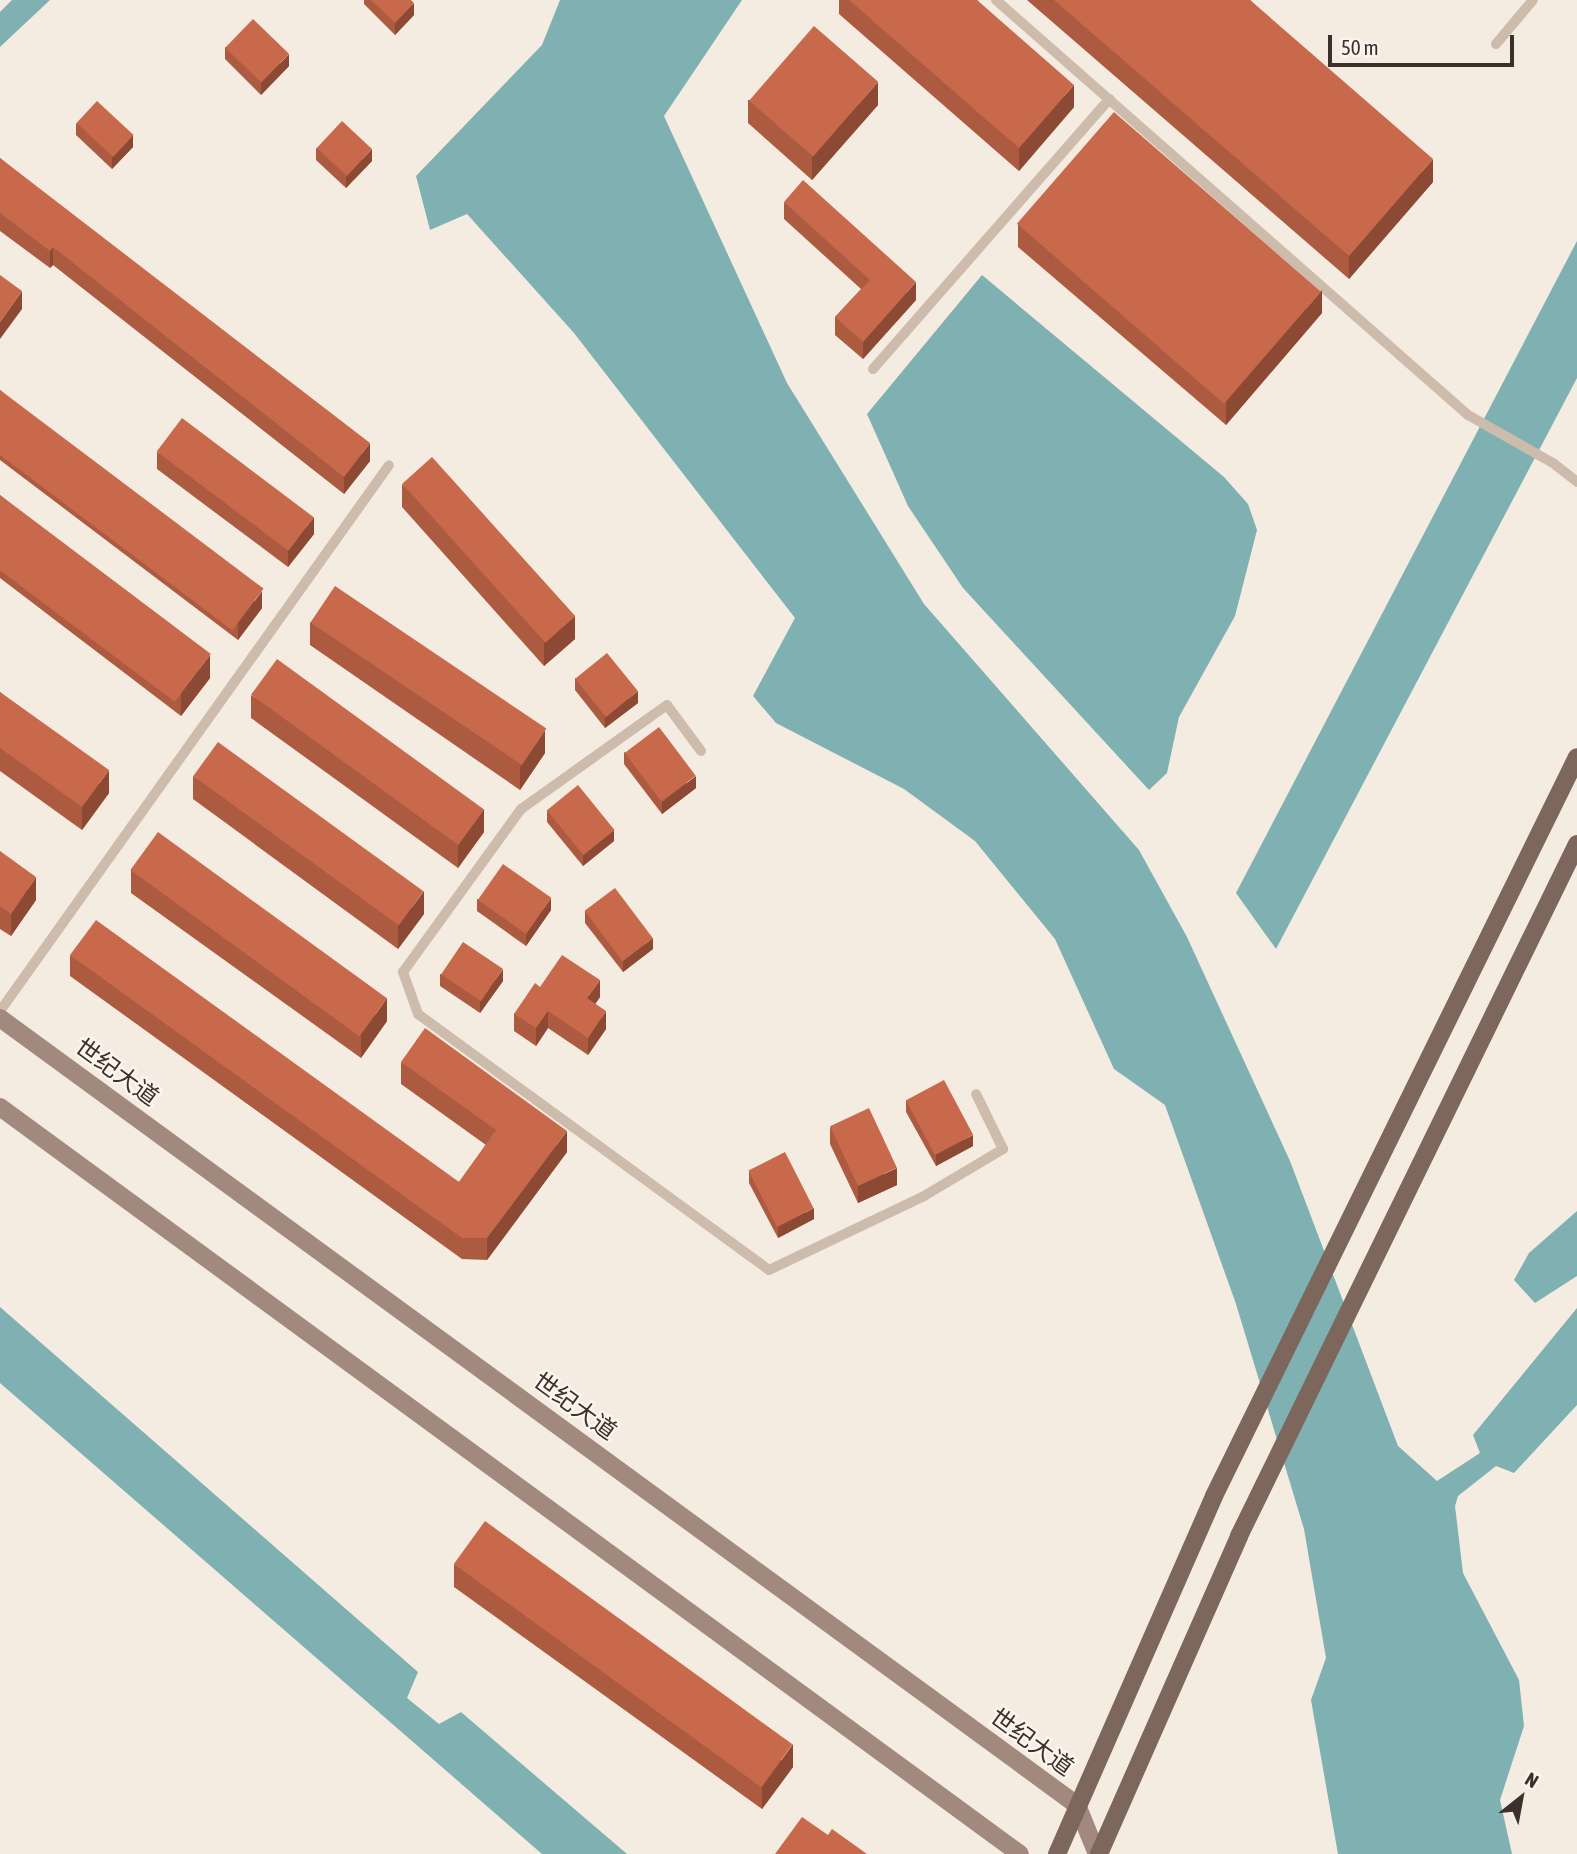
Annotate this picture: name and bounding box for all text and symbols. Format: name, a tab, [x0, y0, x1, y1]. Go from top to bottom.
scale bar	[1332, 21, 1518, 65]
text: 50 m	[1341, 35, 1379, 59]
street label: 世纪大道	[70, 1032, 164, 1112]
street label: 世纪大道	[528, 1366, 622, 1446]
street label: 世纪大道	[985, 1702, 1079, 1782]
north arrow	[1486, 1763, 1556, 1833]
text: N	[1521, 1768, 1542, 1792]

